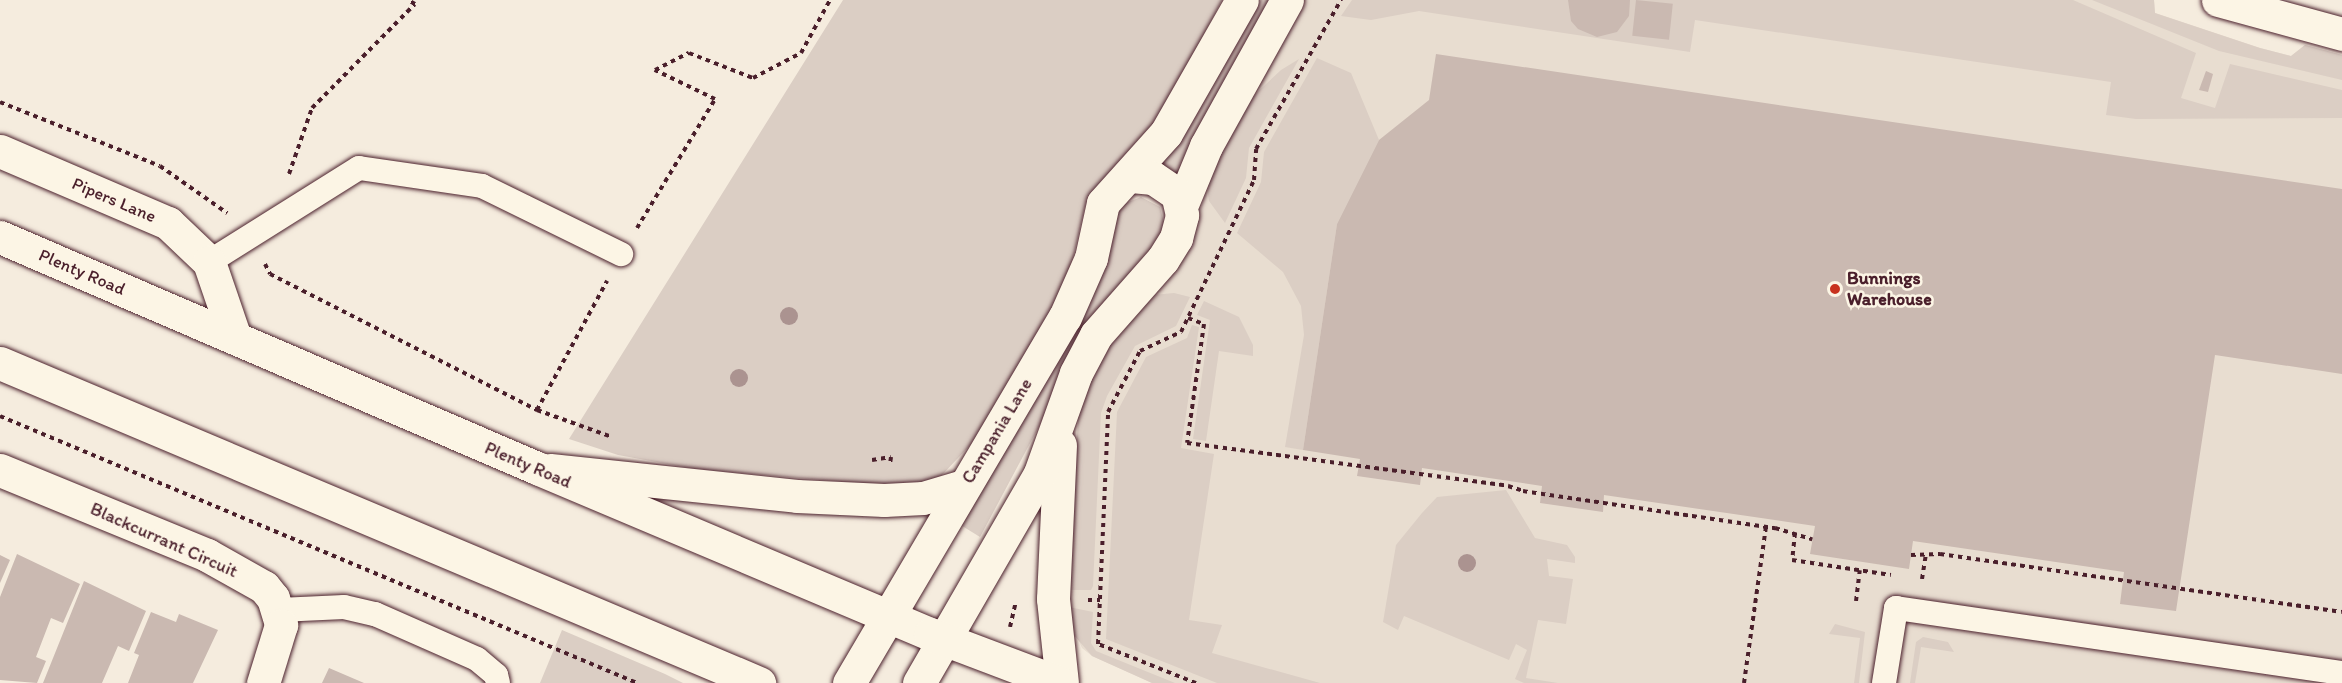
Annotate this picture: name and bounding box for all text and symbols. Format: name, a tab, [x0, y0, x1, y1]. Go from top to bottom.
street label: Pipers Lane	[69, 173, 159, 227]
street label: Plenty Road	[36, 244, 128, 300]
place label: Bunnings Warehouse	[1847, 268, 1932, 310]
marker: Bunnings Warehouse	[1828, 282, 1842, 296]
street label: Campania Lane	[957, 374, 1037, 488]
street label: Plenty Road	[482, 437, 574, 493]
street label: Blackcurrant Circuit	[87, 498, 241, 582]

